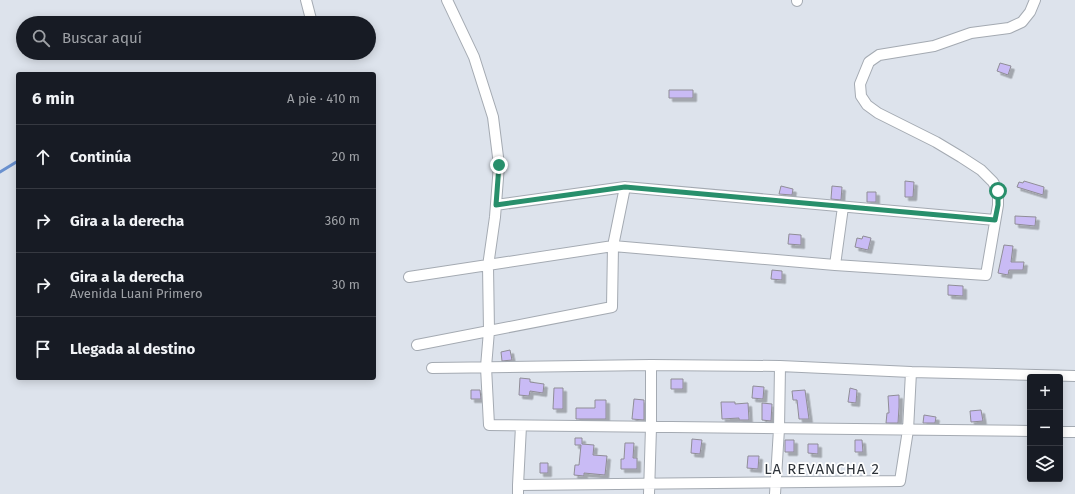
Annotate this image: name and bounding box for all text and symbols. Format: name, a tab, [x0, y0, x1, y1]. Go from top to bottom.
search box	[16, 16, 376, 60]
icon: search	[30, 27, 52, 49]
text: Buscar aquí	[62, 29, 142, 47]
text: 6 min	[32, 88, 75, 109]
text: A pie · 410 m	[287, 91, 360, 106]
icon: ahead	[32, 146, 54, 168]
text: Continúa	[70, 148, 131, 166]
text: 20 m	[332, 149, 360, 164]
route end	[490, 156, 508, 174]
route start	[989, 182, 1007, 200]
icon: right	[32, 210, 54, 232]
text: Gira a la derecha	[70, 212, 184, 230]
text: 360 m	[325, 213, 360, 228]
text: Gira a la derecha	[70, 268, 184, 286]
icon: right	[32, 274, 54, 296]
text: 30 m	[332, 277, 360, 292]
text: Avenida Luani Primero	[70, 286, 203, 301]
icon: arrive	[32, 338, 54, 360]
text: Llegada al destino	[70, 340, 195, 358]
map controls	[1027, 374, 1063, 482]
button: +	[1027, 374, 1063, 410]
button: −	[1027, 410, 1063, 446]
button: layers	[1027, 446, 1063, 482]
district label: LA REVANCHA 2	[764, 460, 880, 478]

